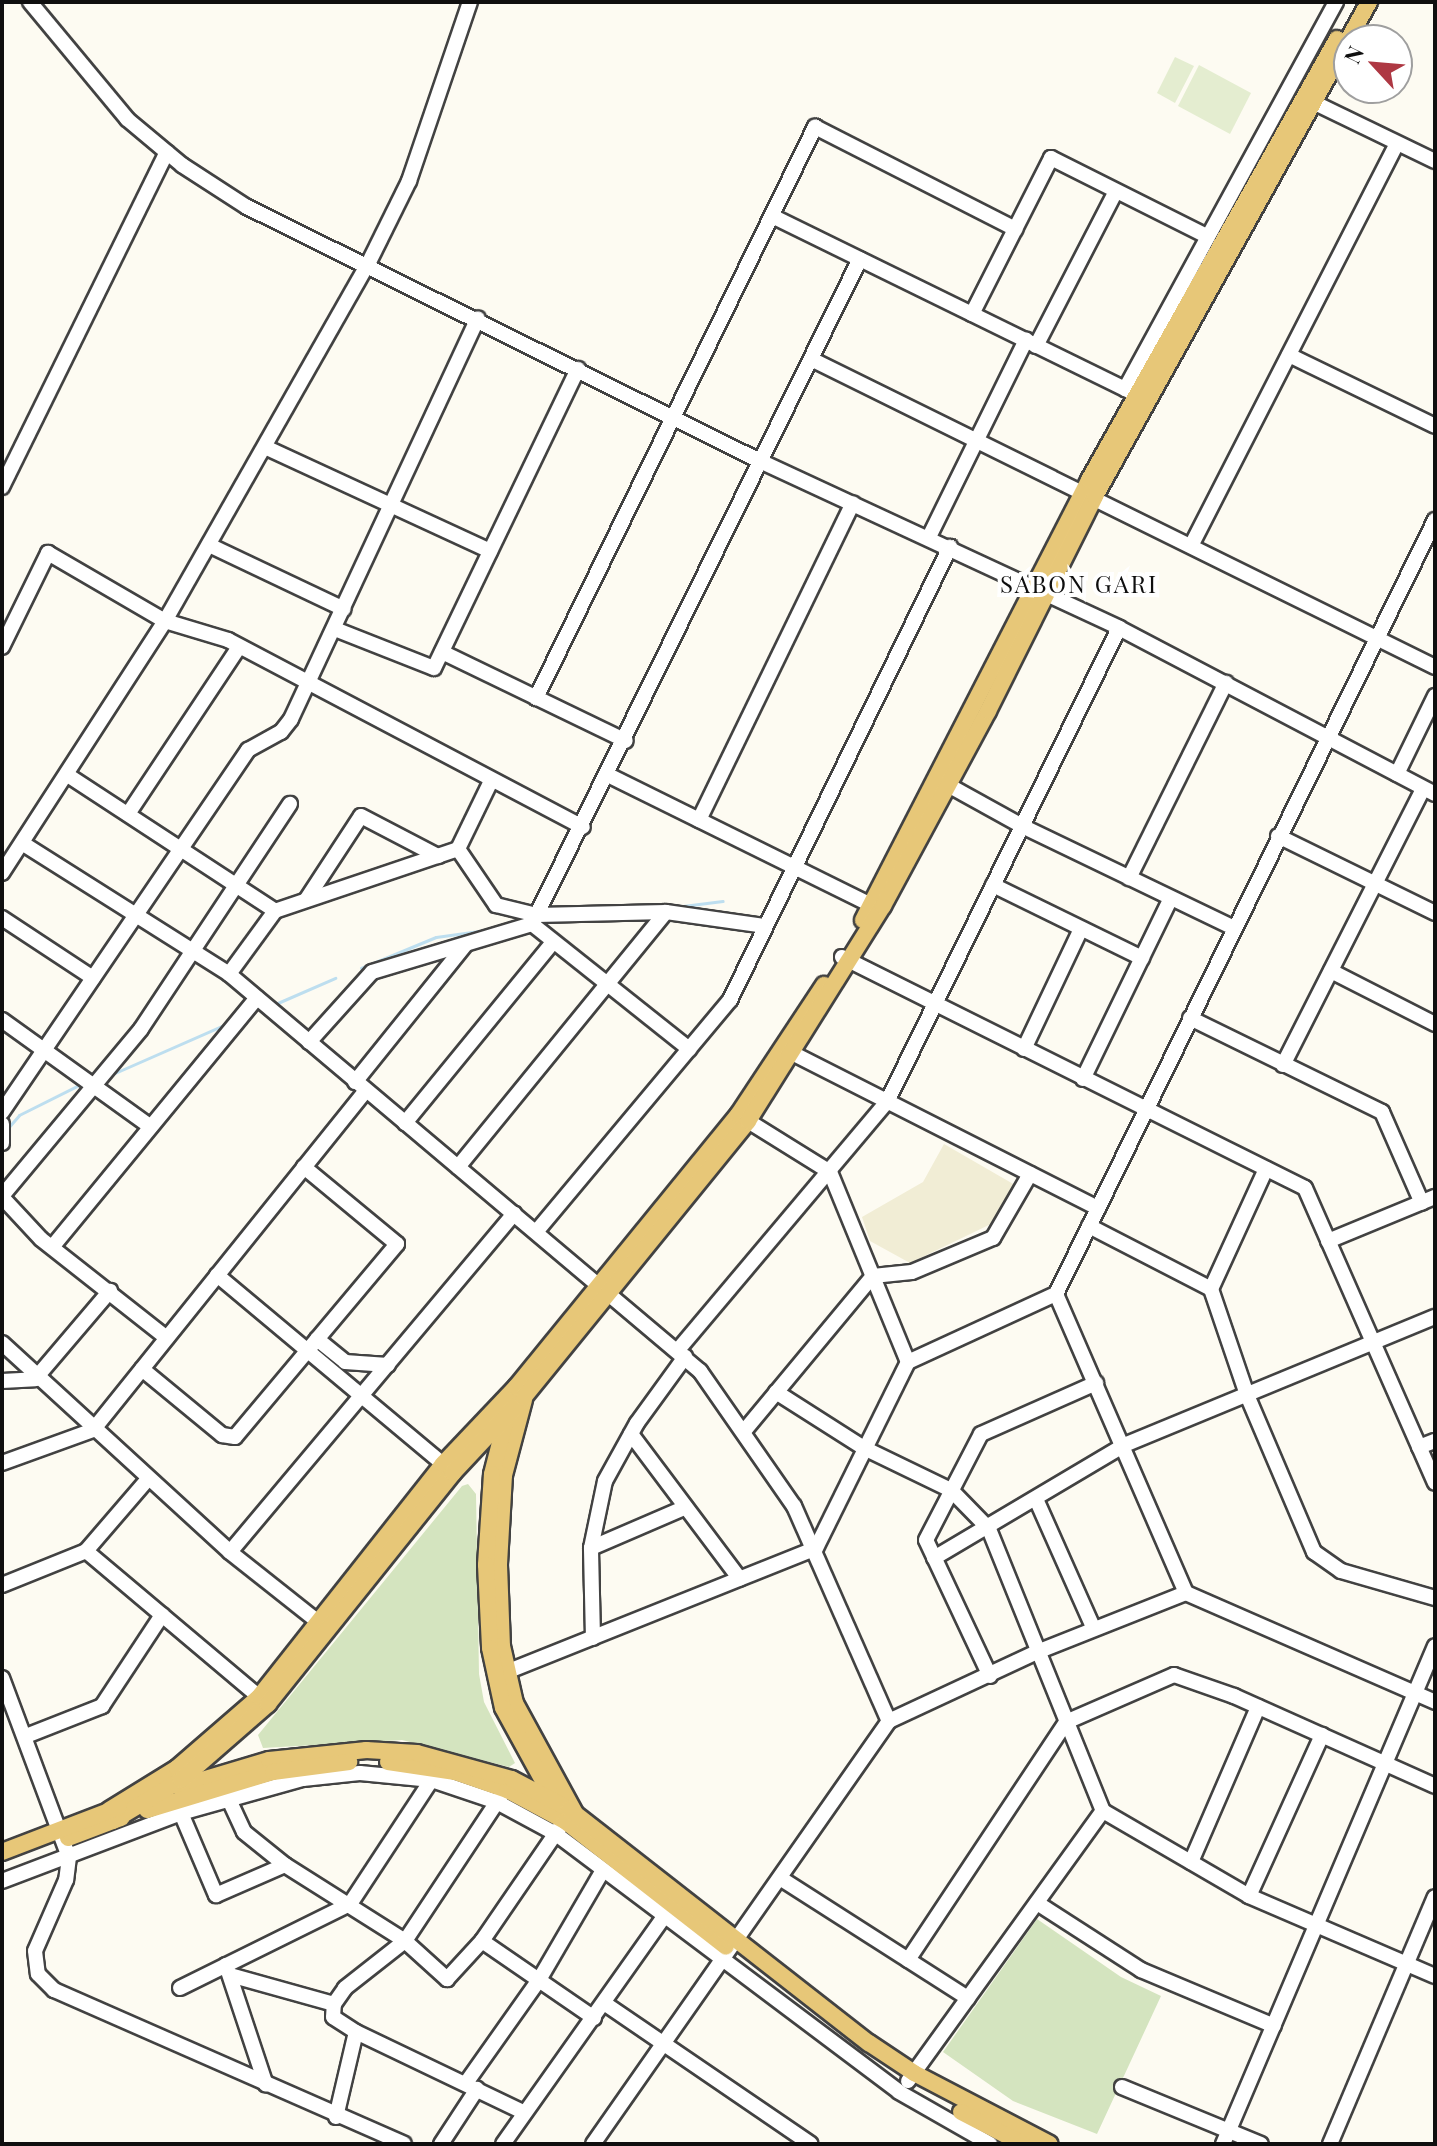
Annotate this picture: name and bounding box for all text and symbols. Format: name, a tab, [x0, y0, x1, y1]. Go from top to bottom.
north arrow	[1333, 24, 1413, 104]
text: N	[1336, 41, 1370, 68]
district label: SABON GARI	[1000, 570, 1158, 598]

